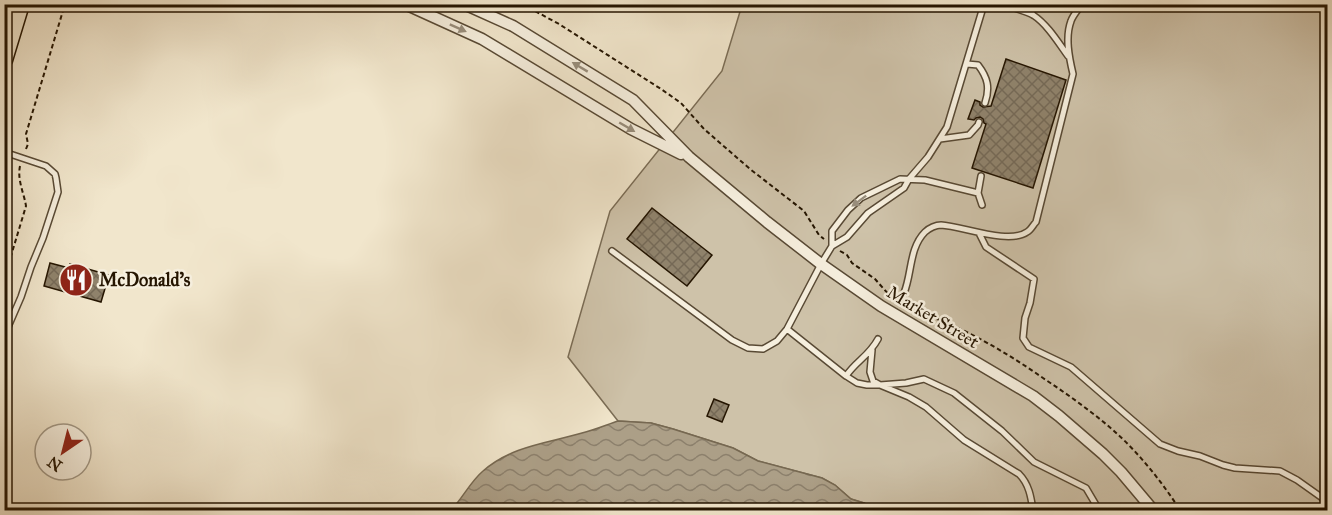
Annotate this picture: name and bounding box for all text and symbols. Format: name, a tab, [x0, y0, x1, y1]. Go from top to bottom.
one-way arrow	[450, 24, 467, 33]
one-way arrow	[572, 62, 588, 73]
one-way arrow	[619, 121, 635, 132]
one-way arrow	[851, 195, 867, 207]
restaurant icon: McDonald's	[58, 262, 94, 298]
place label: McDonald's	[99, 269, 191, 291]
street label: Market Street	[883, 281, 984, 353]
north arrow	[33, 422, 93, 482]
text: N	[43, 452, 66, 476]

